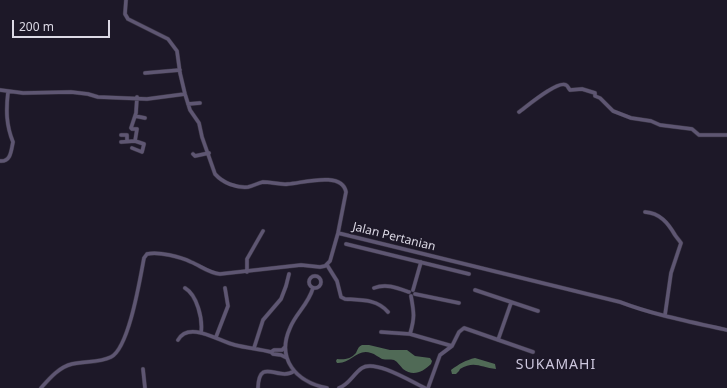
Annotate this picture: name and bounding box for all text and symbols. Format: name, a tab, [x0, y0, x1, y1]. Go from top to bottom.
scale bar	[14, 12, 112, 38]
text: 200 m	[19, 18, 54, 35]
street label: Jalan Pertanian	[351, 220, 437, 254]
district label: SUKAMAHI	[516, 357, 596, 373]

